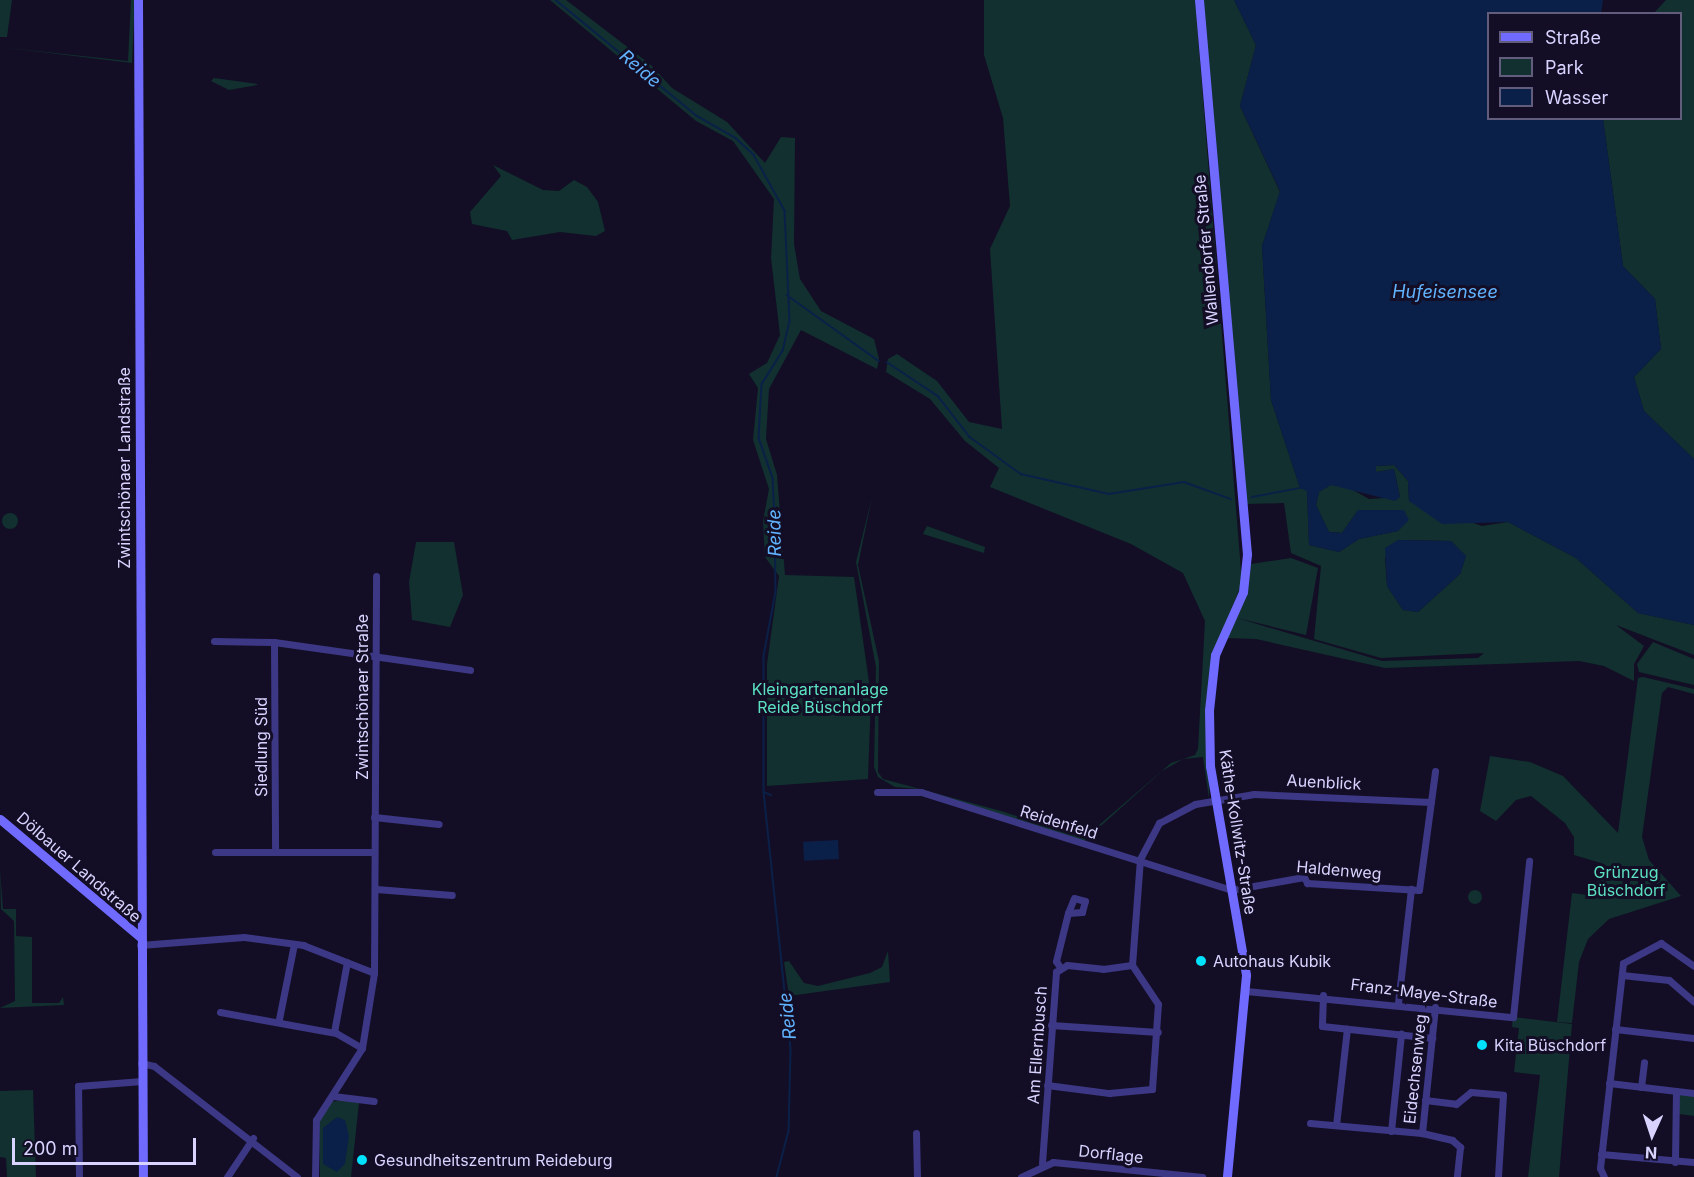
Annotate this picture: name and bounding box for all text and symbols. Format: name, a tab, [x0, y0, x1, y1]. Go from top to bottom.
legend	[1487, 12, 1682, 120]
text: Straße	[1545, 27, 1601, 48]
water label: Reide	[615, 45, 665, 93]
text: Park	[1545, 57, 1584, 78]
text: Wasser	[1545, 87, 1608, 108]
street label: Wallendorfer Straße	[1190, 174, 1222, 326]
water label: Hufeisensee	[1392, 281, 1498, 303]
street label: Zwintschönaer Landstraße	[114, 367, 134, 569]
water label: Reide	[764, 509, 786, 557]
street label: Zwintschönaer Straße	[352, 614, 372, 780]
park label: Kleingartenanlage Reide Büschdorf	[752, 679, 888, 717]
street label: Siedlung Süd	[251, 697, 271, 797]
street label: Käthe-Kollwitz-Straße	[1215, 748, 1261, 916]
street label: Auenblick	[1286, 770, 1362, 794]
street label: Reidenfeld	[1018, 801, 1100, 843]
street label: Dölbauer Landstraße	[13, 808, 145, 926]
street label: Haldenweg	[1296, 857, 1382, 883]
park label: Grünzug Büschdorf	[1587, 862, 1665, 900]
place label: Autohaus Kubik	[1213, 951, 1331, 971]
marker: Autohaus Kubik	[1194, 954, 1208, 968]
street label: Franz-Maye-Straße	[1349, 974, 1499, 1012]
street label: Am Ellernbusch	[1023, 985, 1051, 1105]
water label: Reide	[775, 991, 801, 1041]
street label: Eidechsenweg	[1400, 1013, 1430, 1125]
place label: Kita Büschdorf	[1494, 1035, 1606, 1055]
marker: Kita Büschdorf	[1475, 1038, 1489, 1052]
north arrow	[1622, 1105, 1682, 1165]
scale bar	[15, 1126, 200, 1164]
text: 200 m	[23, 1138, 78, 1159]
street label: Dorflage	[1078, 1141, 1144, 1167]
text: N	[1644, 1143, 1658, 1163]
place label: Gesundheitszentrum Reideburg	[374, 1150, 612, 1170]
marker: Gesundheitszentrum Reideburg	[355, 1153, 369, 1167]

